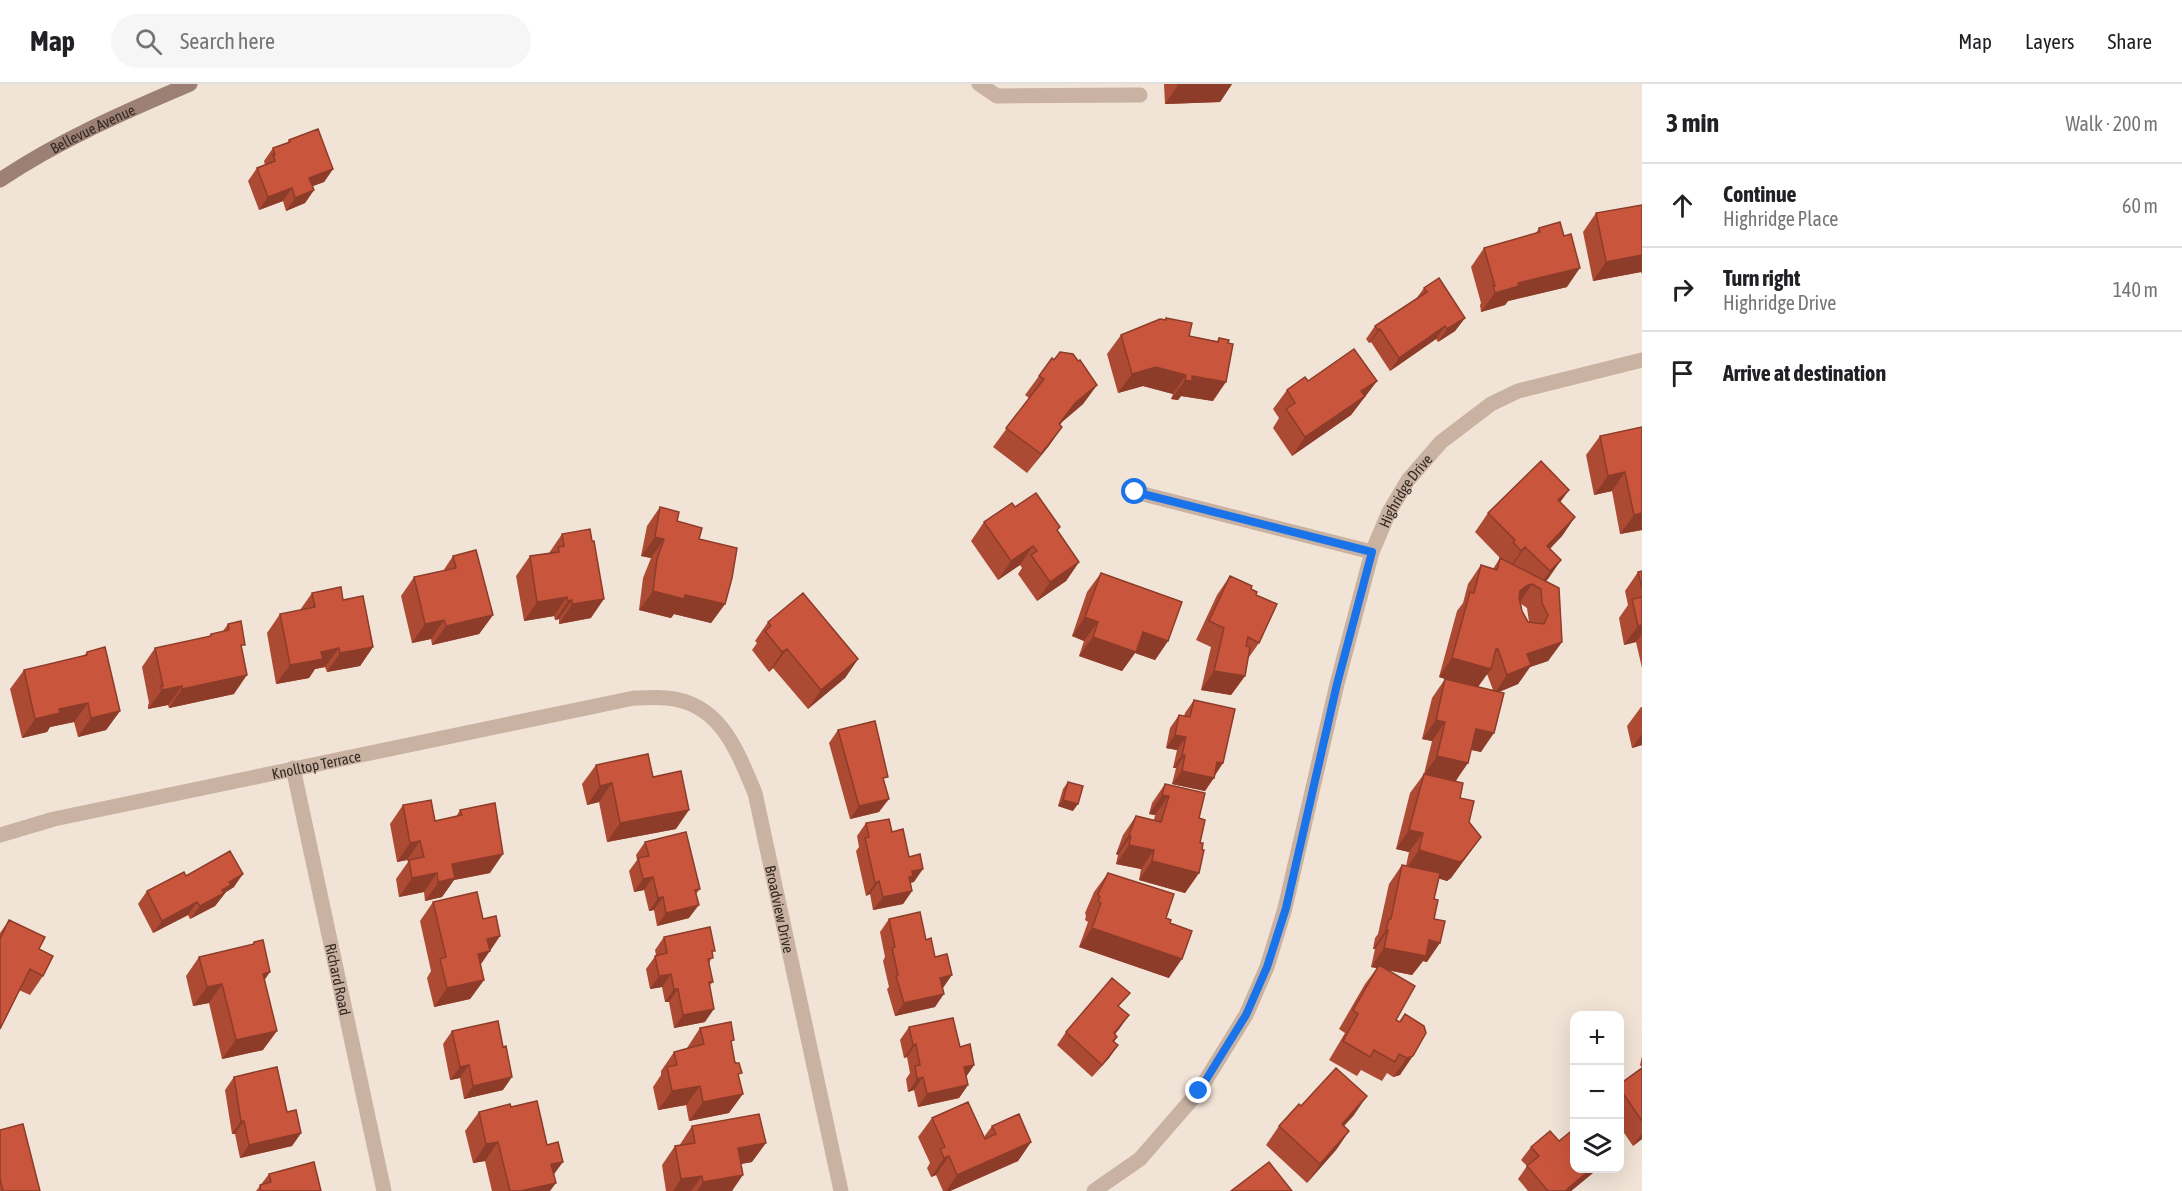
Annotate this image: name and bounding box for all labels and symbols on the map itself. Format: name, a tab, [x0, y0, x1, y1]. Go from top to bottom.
street label: Bellevue Avenue	[47, 100, 138, 156]
street label: Highridge Drive	[1375, 450, 1435, 530]
route start	[1121, 478, 1147, 504]
street label: Knolltop Terrace	[270, 747, 362, 782]
street label: Broadview Drive	[762, 864, 798, 955]
street label: Richard Road	[322, 942, 354, 1017]
route end	[1185, 1077, 1211, 1103]

